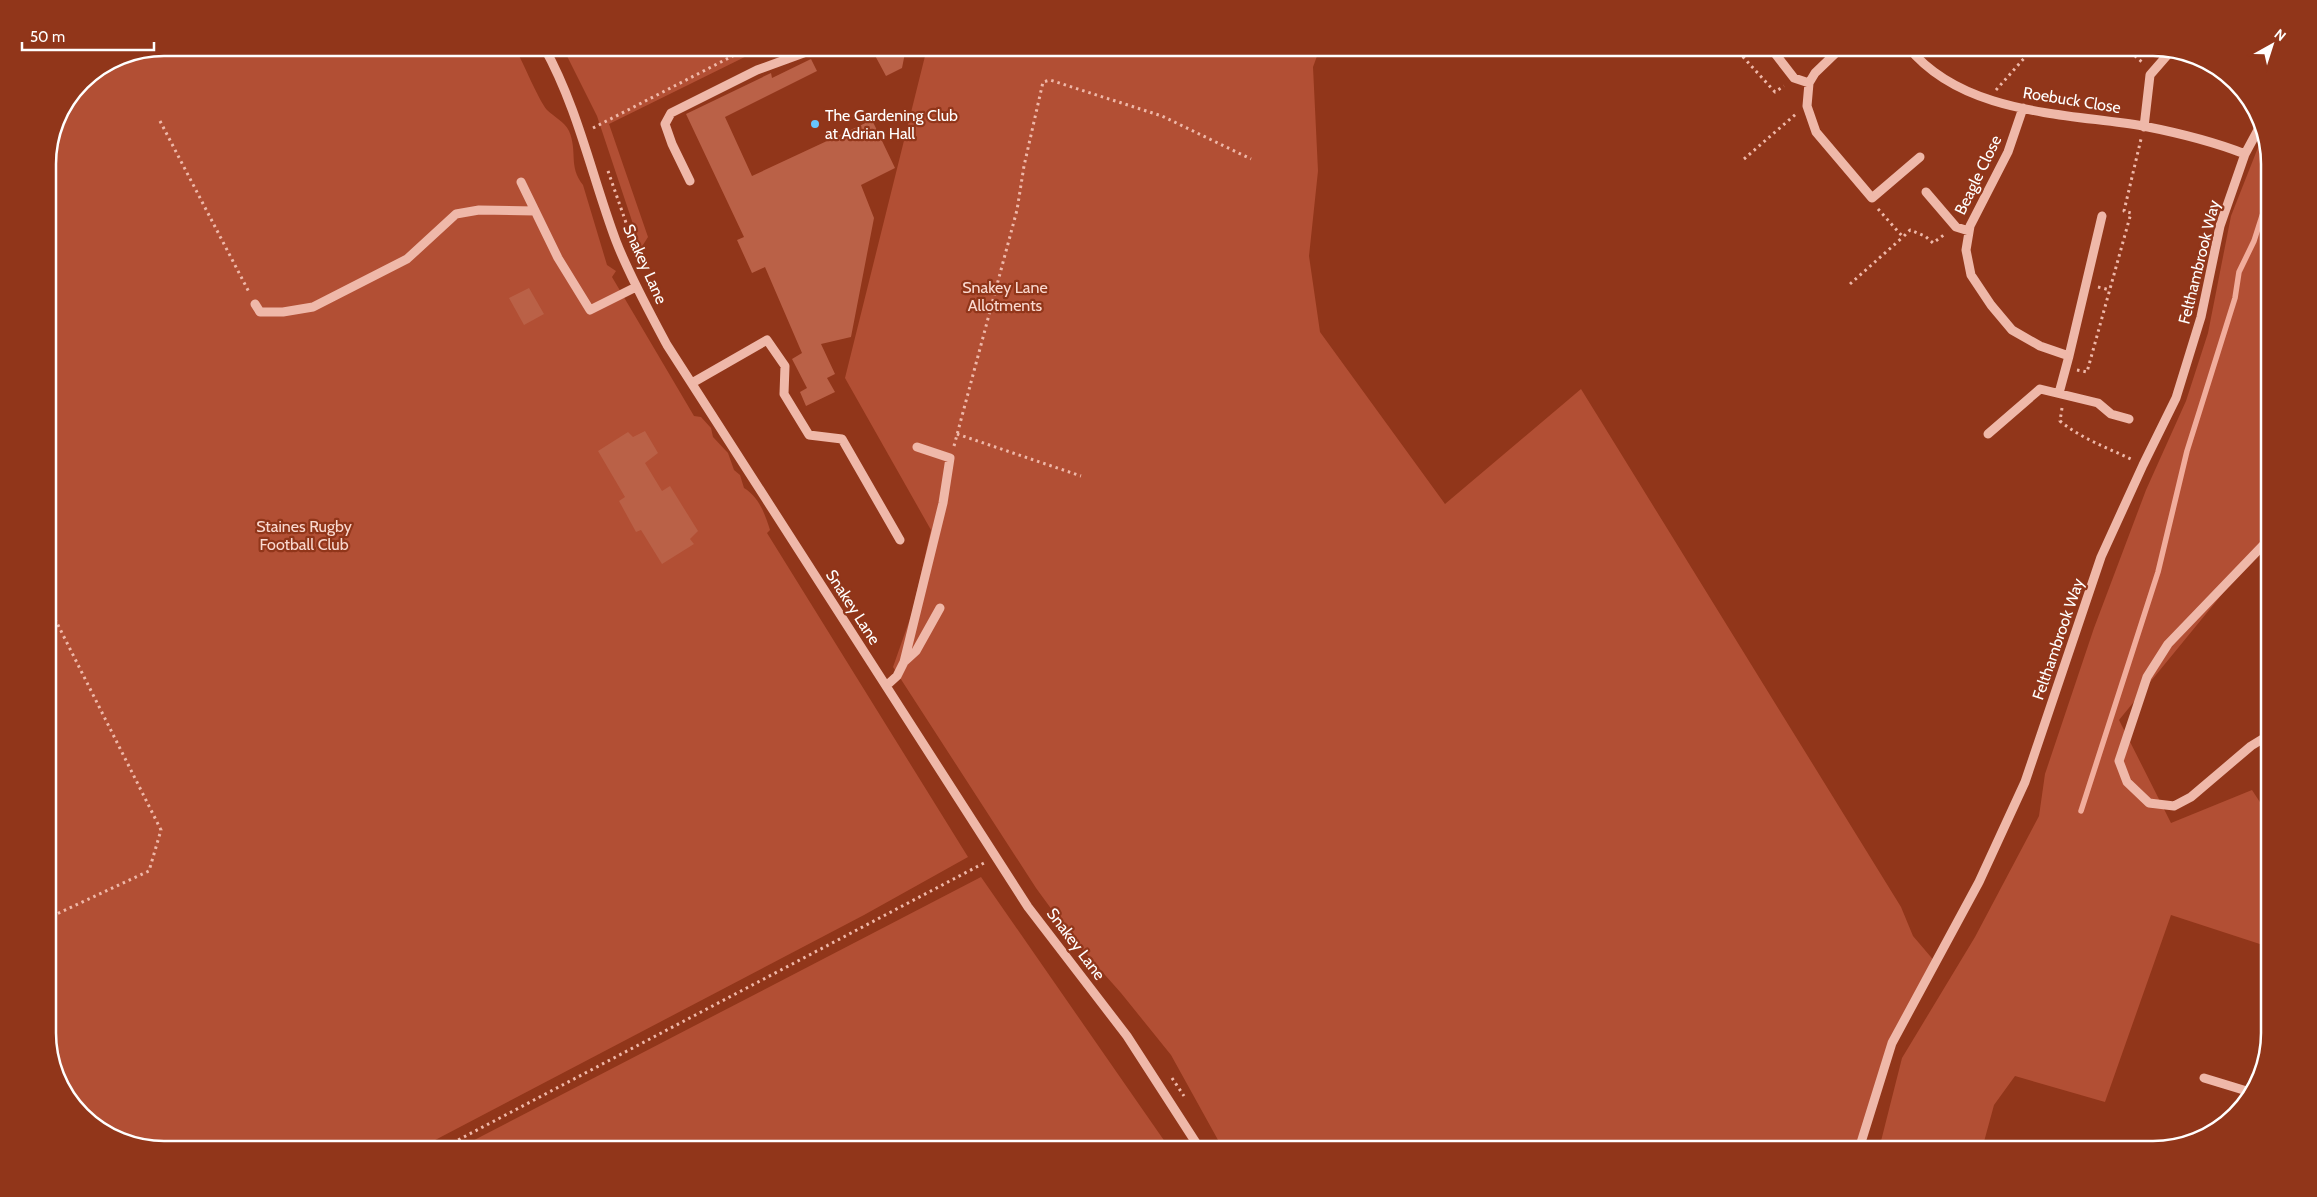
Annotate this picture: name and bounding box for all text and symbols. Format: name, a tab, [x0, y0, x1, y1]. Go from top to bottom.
scale bar	[22, 20, 155, 52]
north arrow	[2247, 20, 2297, 70]
text: N	[2271, 25, 2290, 45]
text: 50 m	[30, 28, 65, 46]
street label: Roebuck Close	[2022, 83, 2122, 117]
place label: The Gardening Club at Adrian Hall	[825, 106, 958, 143]
marker: The Gardening Club at Adrian Hall	[809, 118, 821, 130]
street label: Beagle Close	[1951, 132, 2005, 218]
street label: Felthambrook Way	[2174, 198, 2224, 326]
street label: Snakey Lane	[619, 221, 671, 307]
park label: Snakey Lane Allotments	[962, 278, 1048, 315]
park label: Staines Rugby Football Club	[256, 517, 352, 554]
street label: Snakey Lane	[822, 566, 884, 648]
street label: Felthambrook Way	[2028, 576, 2088, 702]
street label: Snakey Lane	[1043, 904, 1109, 984]

